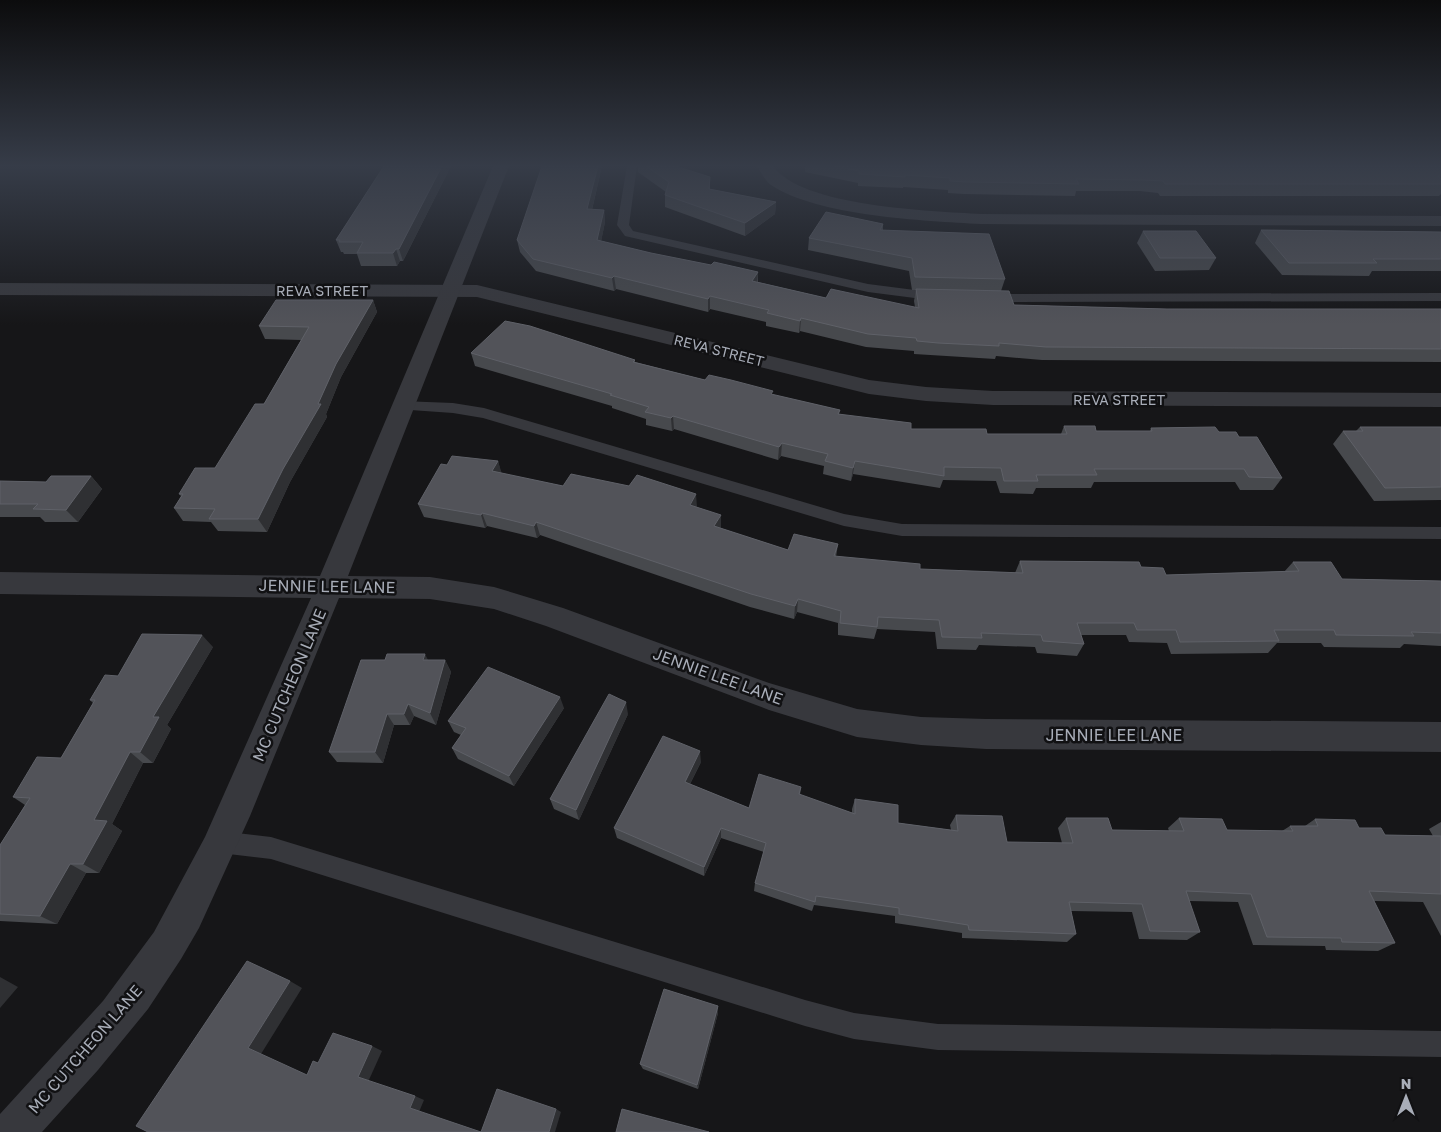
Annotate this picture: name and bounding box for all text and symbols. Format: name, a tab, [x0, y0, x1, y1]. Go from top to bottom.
street label: REVA STREET	[276, 282, 368, 299]
street label: REVA STREET	[672, 331, 766, 369]
street label: REVA STREET	[1073, 391, 1165, 408]
street label: JENNIE LEE LANE	[259, 575, 395, 597]
street label: MC CUTCHEON LANE	[248, 606, 330, 764]
street label: JENNIE LEE LANE	[650, 643, 786, 709]
street label: JENNIE LEE LANE	[1046, 725, 1182, 745]
street label: MC CUTCHEON LANE	[24, 981, 146, 1117]
north arrow	[1381, 1072, 1431, 1122]
text: N	[1401, 1075, 1411, 1092]

